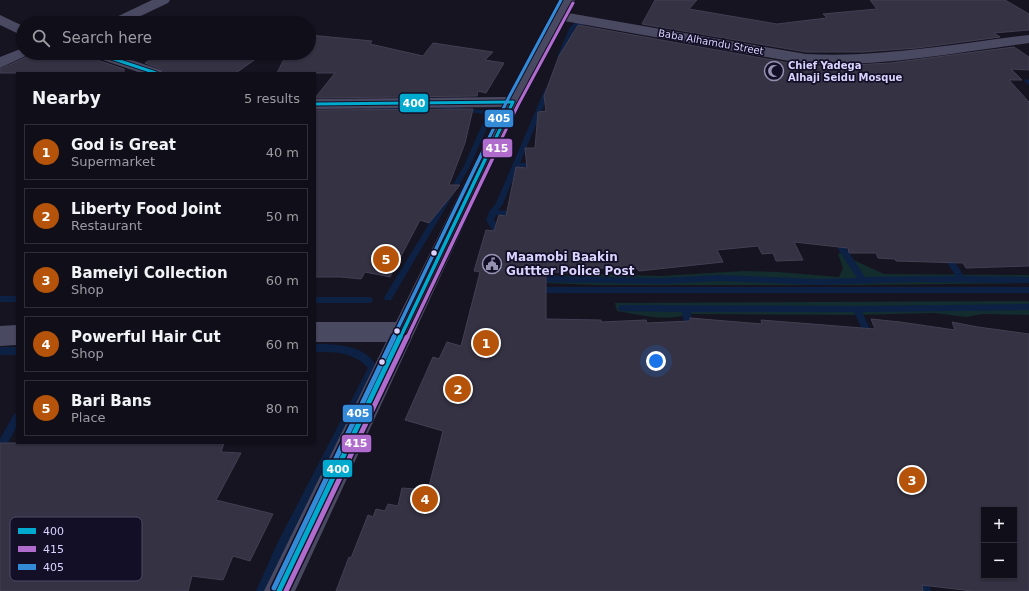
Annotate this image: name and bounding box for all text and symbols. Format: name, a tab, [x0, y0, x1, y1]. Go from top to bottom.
search box	[16, 16, 316, 60]
icon: search	[30, 27, 52, 49]
street label: Baba Alhamdu Street	[657, 27, 765, 57]
text: Search here	[62, 29, 152, 47]
mosque icon: Chief Yadega Alhaji Seidu Mosque	[763, 60, 785, 82]
place label: Chief Yadega Alhaji Seidu Mosque	[788, 60, 903, 83]
text: Nearby	[32, 88, 101, 108]
text: 5 results	[244, 91, 300, 106]
line badge: 400	[399, 93, 429, 113]
text: 400	[403, 97, 426, 110]
line badge: 405	[484, 109, 514, 128]
text: 405	[488, 112, 510, 125]
text: God is Great	[71, 136, 176, 154]
line badge: 415	[482, 138, 513, 158]
text: 415	[486, 142, 508, 155]
text: 1	[41, 145, 51, 160]
text: 40 m	[266, 145, 299, 160]
text: Supermarket	[71, 154, 155, 169]
text: Liberty Food Joint	[71, 200, 221, 218]
text: 2	[41, 209, 51, 224]
text: 50 m	[266, 209, 299, 224]
text: Restaurant	[71, 218, 142, 233]
pin: 5	[373, 244, 399, 274]
unlabelled marker	[429, 248, 439, 258]
place label: Maamobi Baakin Guttter Police Post	[506, 250, 635, 278]
public building icon: Maamobi Baakin Guttter Police Post	[481, 253, 503, 275]
text: Bameiyi Collection	[71, 264, 228, 282]
text: 3	[41, 273, 51, 288]
text: 60 m	[266, 273, 299, 288]
text: Shop	[71, 282, 104, 297]
unlabelled marker	[392, 326, 402, 336]
text: Powerful Hair Cut	[71, 328, 221, 346]
pin: 1	[473, 328, 499, 358]
text: 4	[41, 337, 51, 352]
text: 60 m	[266, 337, 299, 352]
text: Shop	[71, 346, 104, 361]
your location	[646, 351, 666, 371]
unlabelled marker	[377, 357, 387, 367]
pin: 2	[445, 374, 471, 404]
text: Bari Bans	[71, 392, 151, 410]
text: 5	[41, 401, 51, 416]
text: 80 m	[266, 401, 299, 416]
line badge: 405	[342, 404, 373, 423]
text: 405	[347, 407, 369, 420]
text: Place	[71, 410, 106, 425]
line badge: 415	[341, 434, 372, 453]
text: 415	[345, 437, 367, 450]
line badge: 400	[322, 459, 353, 478]
text: 400	[327, 463, 350, 476]
pin: 3	[899, 465, 925, 495]
pin: 4	[412, 484, 438, 514]
map controls	[981, 507, 1017, 579]
button: +	[981, 507, 1017, 543]
legend	[10, 517, 142, 581]
text: 400	[43, 525, 64, 538]
text: 415	[43, 543, 64, 556]
button: −	[981, 543, 1017, 579]
text: 405	[43, 561, 64, 574]

